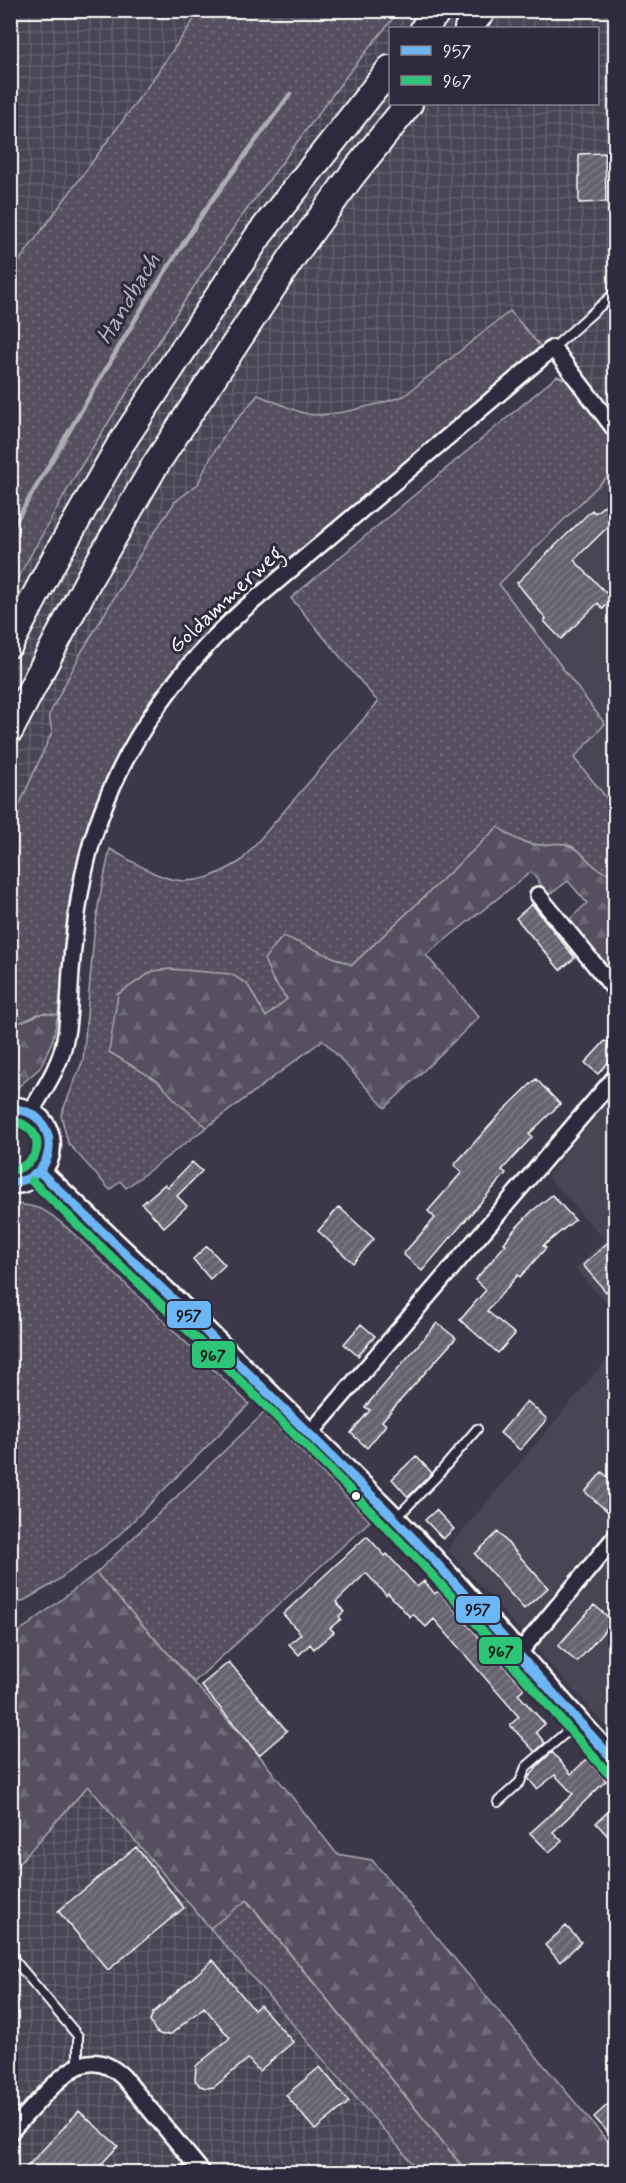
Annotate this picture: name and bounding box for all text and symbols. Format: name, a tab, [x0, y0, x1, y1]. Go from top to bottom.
legend	[389, 27, 599, 105]
text: 957	[443, 40, 471, 64]
text: 967	[443, 70, 472, 94]
water label: Handbach	[90, 248, 168, 350]
street label: Goldammerweg	[163, 540, 291, 662]
line badge: 957	[166, 1300, 212, 1329]
text: 957	[176, 1306, 202, 1327]
line badge: 967	[191, 1340, 236, 1369]
text: 967	[200, 1346, 226, 1367]
unlabelled marker	[350, 1490, 362, 1502]
line badge: 957	[455, 1595, 501, 1624]
text: 957	[465, 1600, 491, 1621]
line badge: 967	[478, 1636, 523, 1665]
text: 967	[488, 1642, 514, 1663]

